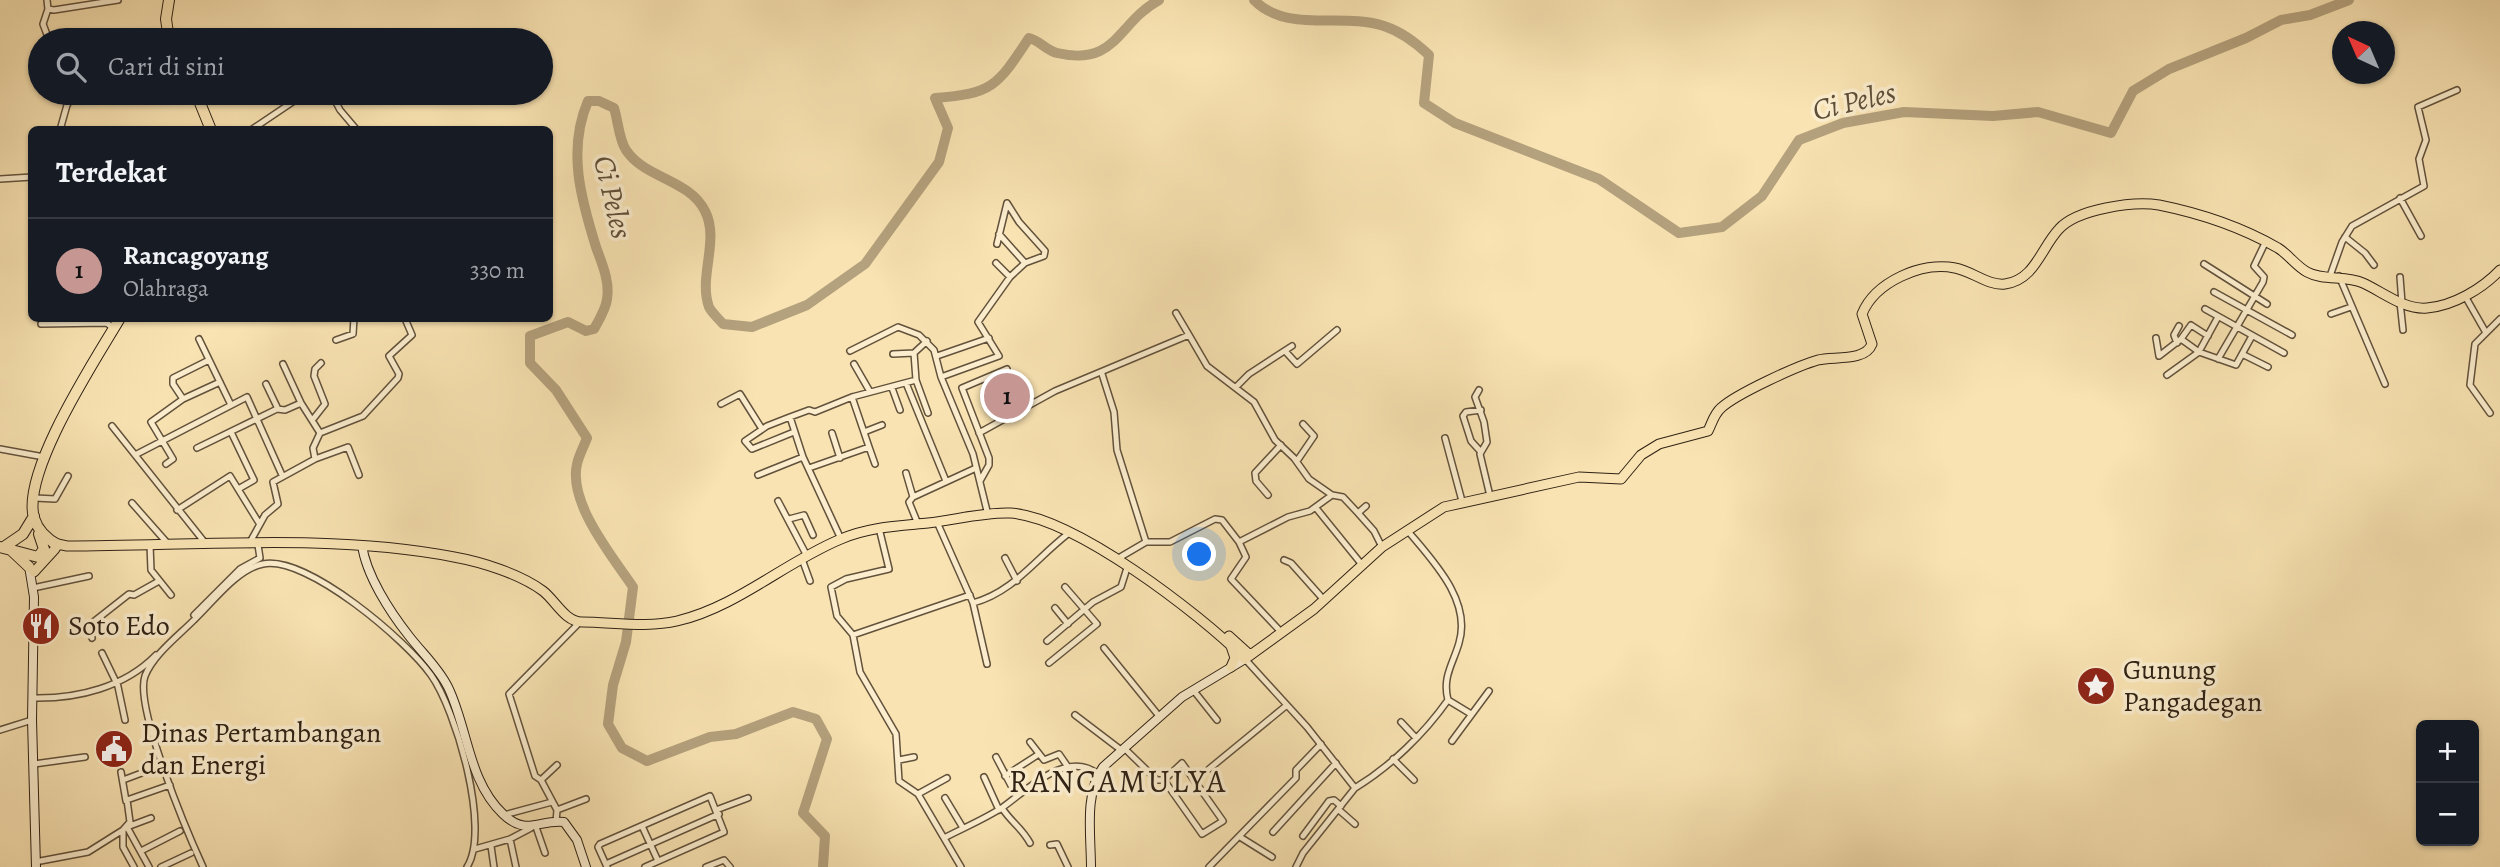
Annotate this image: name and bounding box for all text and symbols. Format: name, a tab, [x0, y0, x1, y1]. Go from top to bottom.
north arrow	[2332, 21, 2395, 84]
search box	[28, 28, 553, 105]
icon: search	[52, 48, 90, 86]
text: Cari di sini	[108, 49, 225, 84]
water label: Ci Peles	[1809, 72, 1899, 130]
text: Terdekat	[56, 152, 167, 192]
water label: Ci Peles	[584, 152, 642, 242]
text: Rancagoyang	[123, 238, 268, 273]
text: 1	[75, 255, 83, 286]
text: 330 m	[470, 255, 525, 286]
text: Olahraga	[123, 273, 209, 304]
pin: 1	[984, 370, 1030, 422]
your location	[1182, 537, 1216, 571]
restaurant icon: Soto Edo	[20, 605, 62, 647]
place label: Soto Edo	[68, 607, 170, 645]
place label: Gunung Pangadegan	[2123, 651, 2262, 721]
place icon: Gunung Pangadegan	[2075, 665, 2117, 707]
place label: Dinas Pertambangan dan Energi	[141, 714, 381, 784]
map controls	[2416, 720, 2479, 846]
button: +	[2416, 720, 2479, 783]
public building icon: Dinas Pertambangan dan Energi	[93, 728, 135, 770]
district label: RANCAMULYA	[1009, 759, 1227, 803]
button: −	[2416, 783, 2479, 846]

